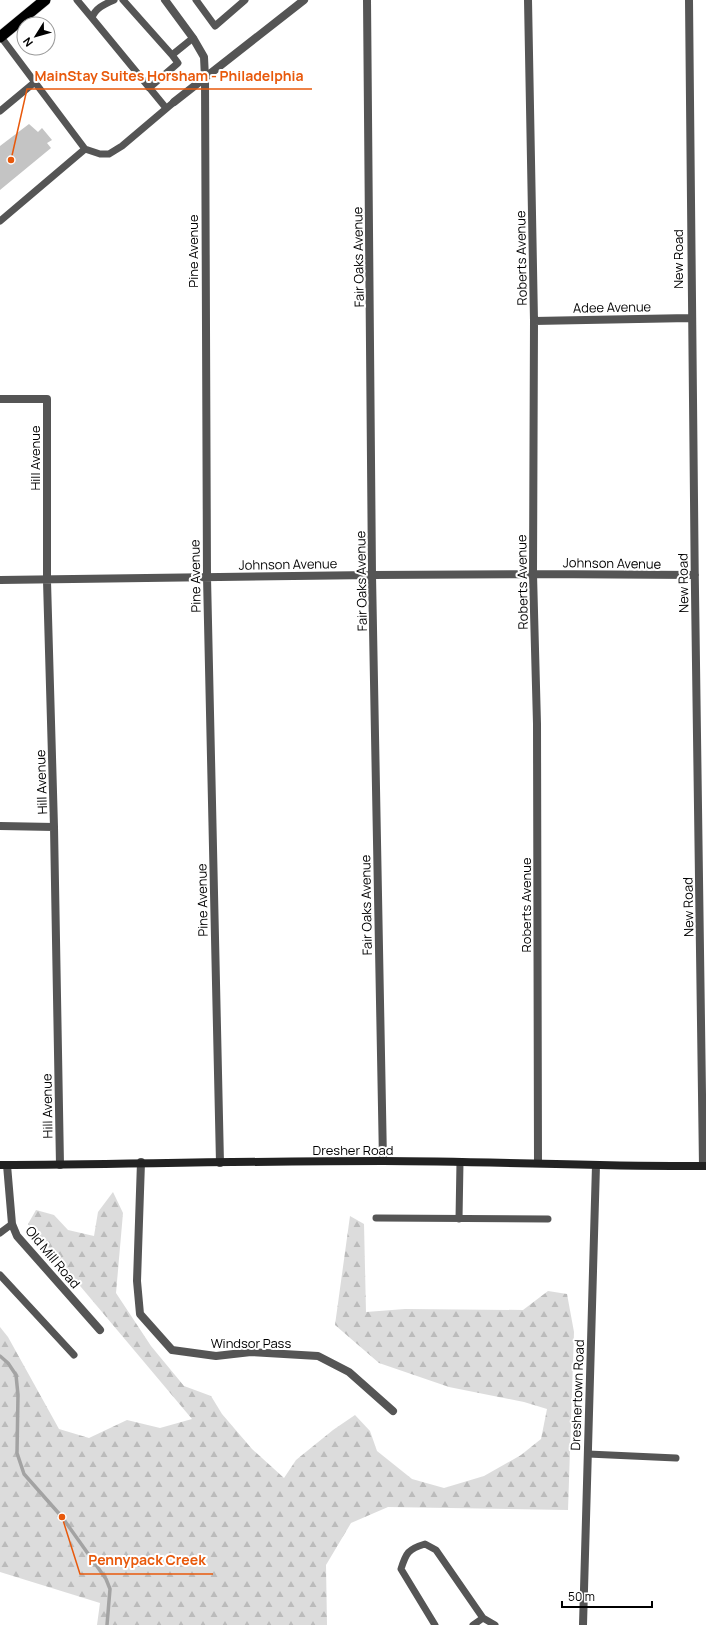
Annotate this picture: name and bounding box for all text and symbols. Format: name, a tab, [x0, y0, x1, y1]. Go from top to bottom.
north arrow	[16, 16, 56, 56]
text: N	[19, 35, 36, 50]
callout: MainStay Suites Horsham - Philadelphia	[27, 63, 312, 89]
text: MainStay Suites Horsham - Philadelphia	[34, 66, 304, 85]
street label: Fair Oaks Avenue	[348, 206, 368, 308]
street label: Roberts Avenue	[511, 210, 531, 306]
street label: Pine Avenue	[184, 214, 202, 288]
street label: New Road	[669, 229, 687, 289]
street label: Adee Avenue	[573, 297, 652, 317]
street label: Hill Avenue	[26, 425, 44, 491]
street label: Fair Oaks Avenue	[351, 530, 371, 632]
street label: Roberts Avenue	[512, 534, 532, 630]
street label: Pine Avenue	[185, 539, 205, 613]
street label: Johnson Avenue	[563, 553, 662, 573]
street label: New Road	[673, 553, 693, 613]
street label: Johnson Avenue	[239, 554, 338, 574]
street label: Hill Avenue	[31, 749, 51, 815]
street label: Fair Oaks Avenue	[356, 854, 376, 956]
street label: Roberts Avenue	[517, 857, 535, 953]
street label: Pine Avenue	[192, 863, 212, 937]
street label: New Road	[678, 877, 698, 937]
street label: Hill Avenue	[37, 1073, 57, 1139]
street label: Dresher Road	[312, 1141, 394, 1159]
street label: Old Mill Road	[22, 1222, 84, 1292]
street label: Windsor Pass	[211, 1334, 291, 1352]
street label: Dreshertown Road	[566, 1339, 588, 1451]
callout: Pennypack Creek	[80, 1548, 213, 1574]
text: Pennypack Creek	[88, 1550, 206, 1569]
scale bar	[562, 1583, 652, 1609]
text: 50 m	[568, 1588, 595, 1605]

